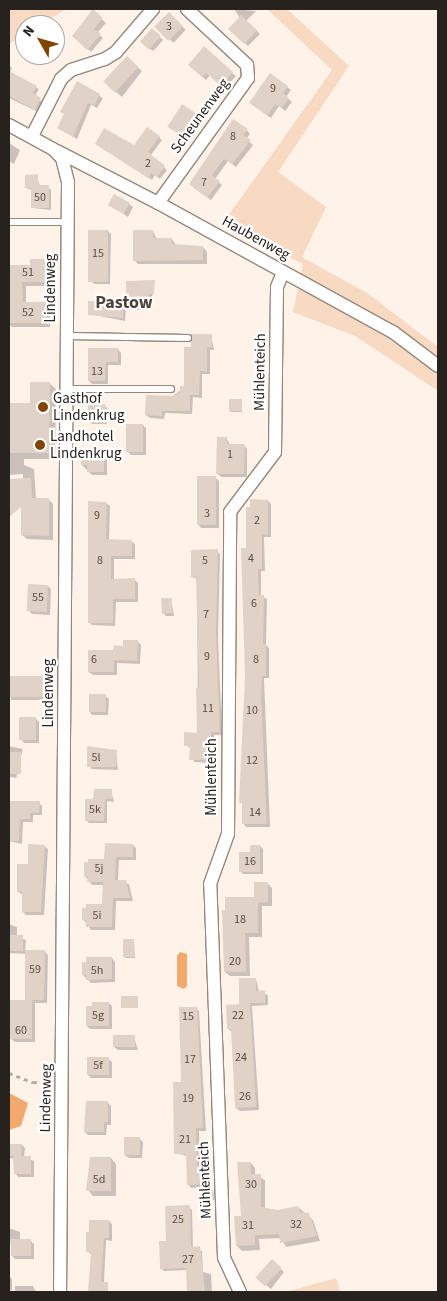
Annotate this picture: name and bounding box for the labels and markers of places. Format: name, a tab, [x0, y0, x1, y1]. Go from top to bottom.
place label: Gasthof Lindenkrug	[53, 389, 125, 424]
marker: Gasthof Lindenkrug	[37, 401, 49, 413]
place label: Landhotel Lindenkrug	[50, 427, 122, 462]
marker: Landhotel Lindenkrug	[34, 439, 46, 451]

